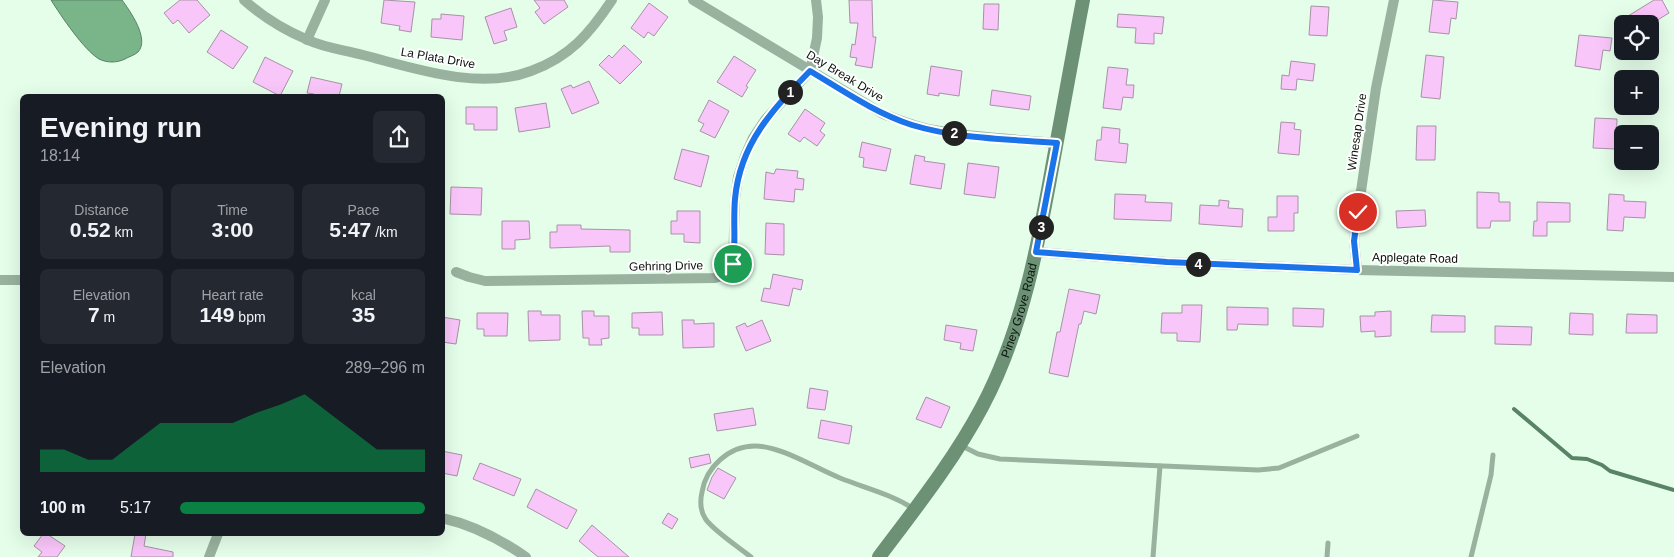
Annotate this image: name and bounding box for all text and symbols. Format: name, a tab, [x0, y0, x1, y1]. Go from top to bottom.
map controls	[1614, 15, 1659, 170]
button: locate	[1614, 15, 1659, 60]
street label: La Plata Drive	[400, 45, 477, 71]
street label: Day Break Drive	[804, 48, 886, 105]
button: +	[1614, 70, 1659, 115]
pin: 1	[778, 80, 802, 104]
text: 1	[787, 84, 794, 100]
street label: Winesap Drive	[1345, 92, 1369, 172]
button: share	[373, 111, 425, 163]
text: Evening run	[40, 112, 202, 143]
pin: 2	[942, 120, 966, 146]
text: 2	[951, 125, 958, 141]
button: −	[1614, 125, 1659, 170]
text: 18:14	[40, 147, 80, 164]
pin	[1337, 191, 1379, 233]
icon: check	[1344, 198, 1372, 226]
text: Distance	[74, 202, 129, 218]
text: Time	[217, 202, 248, 218]
text: Pace	[348, 202, 379, 218]
pin: 3	[1028, 214, 1054, 240]
text: 0.52	[70, 218, 111, 241]
text: 3:00	[211, 218, 254, 241]
text: 5:47	[329, 218, 371, 241]
text: 3	[1038, 219, 1045, 235]
text: km	[111, 224, 133, 240]
text: /km	[371, 224, 398, 240]
pin	[712, 243, 754, 285]
icon: arrive	[719, 250, 747, 278]
street label: Applegate Road	[1372, 250, 1458, 266]
pin: 4	[1186, 252, 1210, 276]
text: 4	[1195, 256, 1202, 272]
street label: Gehring Drive	[629, 258, 703, 274]
street label: Piney Grove Road	[998, 262, 1040, 360]
text: Elevation	[73, 287, 130, 303]
text: Heart rate	[201, 287, 264, 303]
text: kcal	[351, 287, 376, 303]
text: 7	[88, 303, 100, 326]
text: 149	[199, 303, 234, 326]
text: 35	[352, 303, 375, 326]
text: m	[100, 309, 115, 325]
text: bpm	[234, 309, 266, 325]
text: Elevation	[40, 359, 106, 376]
text: 289–296 m	[345, 359, 425, 376]
text: 100 m	[40, 499, 85, 516]
text: 5:17	[120, 499, 151, 516]

